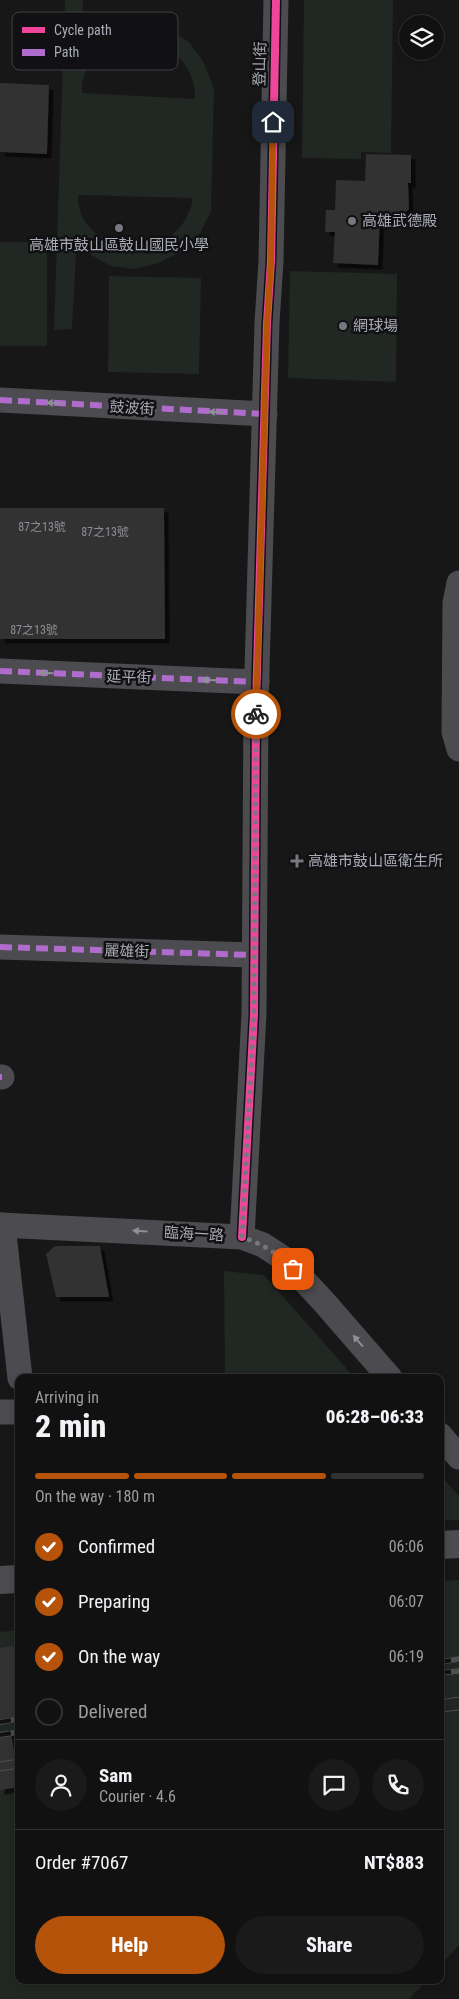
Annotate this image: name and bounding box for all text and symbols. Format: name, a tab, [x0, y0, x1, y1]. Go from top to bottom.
legend	[12, 12, 178, 70]
map controls	[399, 15, 444, 60]
button: layers	[399, 15, 444, 60]
text: Cycle path	[54, 22, 112, 38]
street label: 登山街	[251, 41, 269, 87]
text: Path	[54, 44, 79, 60]
pin	[252, 101, 294, 143]
icon: home	[259, 108, 287, 136]
place label: 高雄武德殿	[362, 212, 437, 230]
marker: 高雄武德殿	[346, 215, 358, 227]
marker: 高雄市鼓山區鼓山國民小學	[113, 222, 125, 234]
place label: 高雄市鼓山區鼓山國民小學	[29, 236, 209, 254]
place label: 網球場	[353, 317, 398, 335]
marker: 網球場	[337, 320, 349, 332]
street label: 鼓波街	[109, 398, 155, 418]
one-way arrow	[45, 399, 61, 407]
one-way arrow	[208, 408, 224, 416]
house number: 87之13號	[18, 520, 66, 534]
house number: 87之13號	[81, 525, 129, 539]
house number: 87之13號	[10, 623, 58, 637]
street label: 延平街	[106, 667, 152, 687]
one-way arrow	[38, 669, 54, 677]
one-way arrow	[200, 676, 216, 684]
courier	[231, 689, 281, 739]
icon: bike	[242, 700, 270, 728]
place label: 高雄市鼓山區衛生所	[308, 852, 443, 870]
marker: 高雄市鼓山區衛生所	[290, 854, 304, 868]
street label: 麗雄街	[104, 941, 150, 961]
street label: 臨海一路	[164, 1223, 224, 1245]
one-way arrow	[132, 1227, 148, 1235]
pin	[272, 1248, 314, 1290]
icon: bag	[279, 1255, 307, 1283]
one-way arrow	[352, 1335, 364, 1347]
text: Arriving in	[35, 1388, 99, 1407]
text: 06:28–06:33	[326, 1405, 424, 1428]
text: 2 min	[35, 1407, 106, 1445]
text: On the way · 180 m	[35, 1487, 155, 1506]
icon: check	[35, 1533, 63, 1561]
text: Confirmed	[78, 1535, 155, 1558]
text: 06:06	[389, 1537, 424, 1556]
icon: check	[35, 1588, 63, 1616]
text: Preparing	[78, 1590, 150, 1613]
text: 06:07	[389, 1592, 424, 1611]
icon: check	[35, 1643, 63, 1671]
text: On the way	[78, 1645, 160, 1668]
text: 06:19	[389, 1647, 424, 1666]
text: Delivered	[78, 1700, 147, 1723]
button: person	[35, 1759, 87, 1811]
button: chat	[308, 1759, 360, 1811]
button: phone	[372, 1759, 424, 1811]
text: Sam	[99, 1764, 132, 1787]
text: Courier · 4.6	[99, 1787, 176, 1806]
text: Order #7067	[35, 1851, 128, 1874]
text: NT$883	[364, 1851, 424, 1874]
button: Help	[35, 1916, 225, 1974]
button: Share	[235, 1916, 424, 1974]

